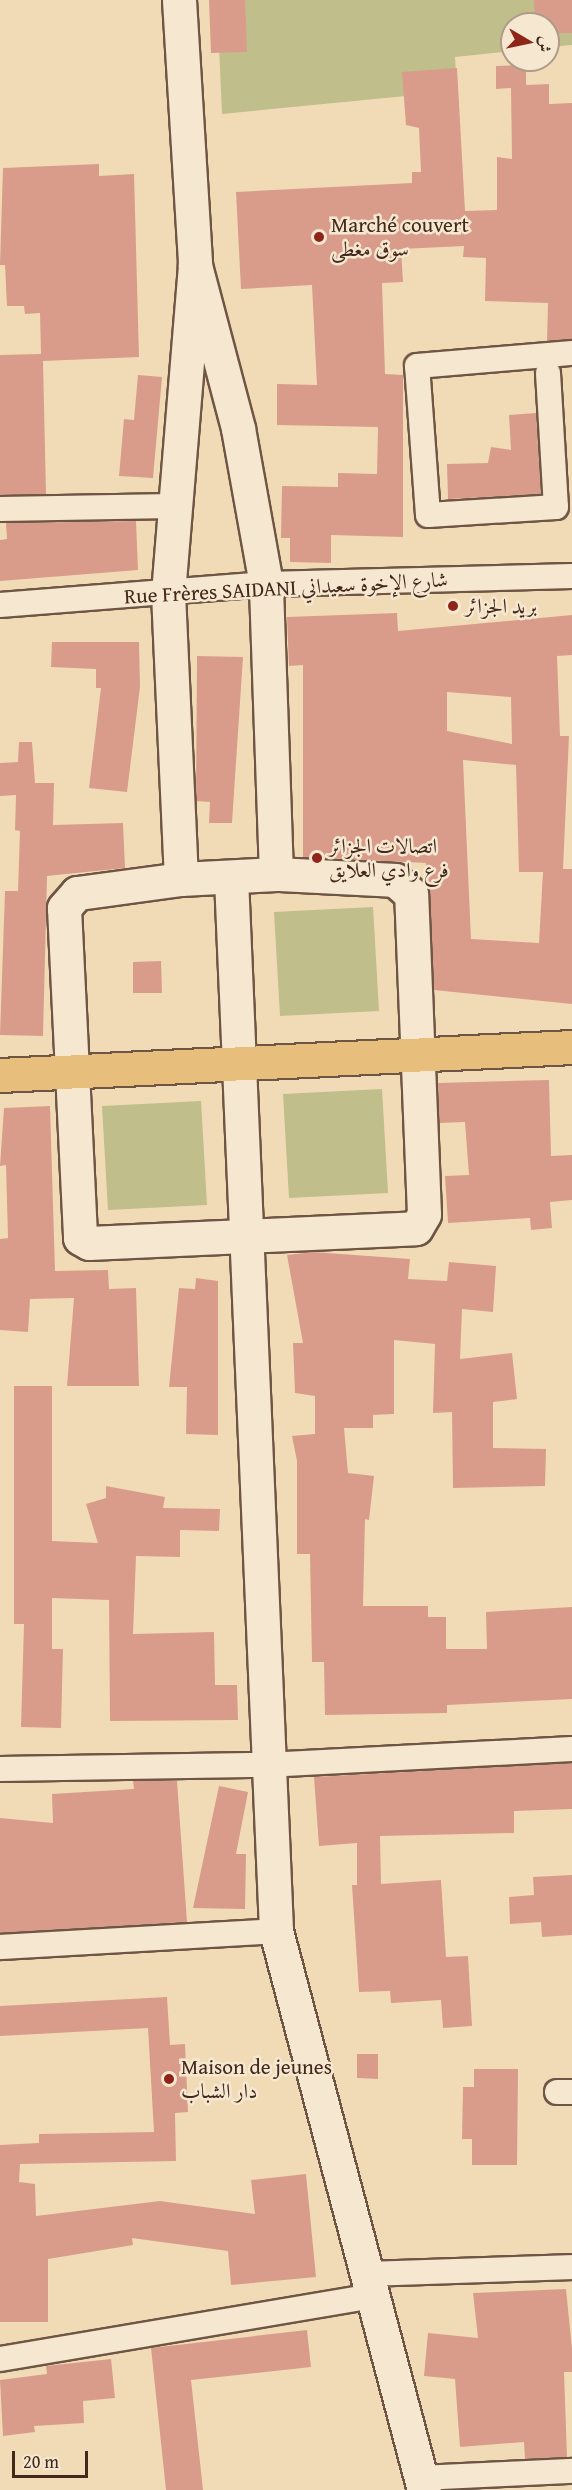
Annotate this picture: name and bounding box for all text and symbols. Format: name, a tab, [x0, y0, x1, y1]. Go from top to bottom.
north arrow	[500, 12, 560, 72]
text: ش	[533, 35, 559, 54]
place label: Marché couvert سوق مغطى	[331, 212, 469, 262]
marker: Marché couvert سوق مغطى	[312, 230, 326, 244]
street label: Rue Frères SAIDANI شارع الإخوة سعيداني	[124, 567, 448, 609]
place label: بريد الجزائر	[465, 593, 537, 619]
marker: بريد الجزائر	[446, 599, 460, 613]
place label: اتصالات الجزائر فرع وادي العلايق	[329, 833, 449, 883]
marker: اتصالات الجزائر فرع وادي العلايق	[310, 851, 324, 865]
place label: Maison de jeunes دار الشباب	[181, 2054, 332, 2104]
marker: Maison de jeunes دار الشباب	[162, 2072, 176, 2086]
scale bar	[15, 2439, 92, 2477]
text: 20 m	[23, 2448, 59, 2475]

